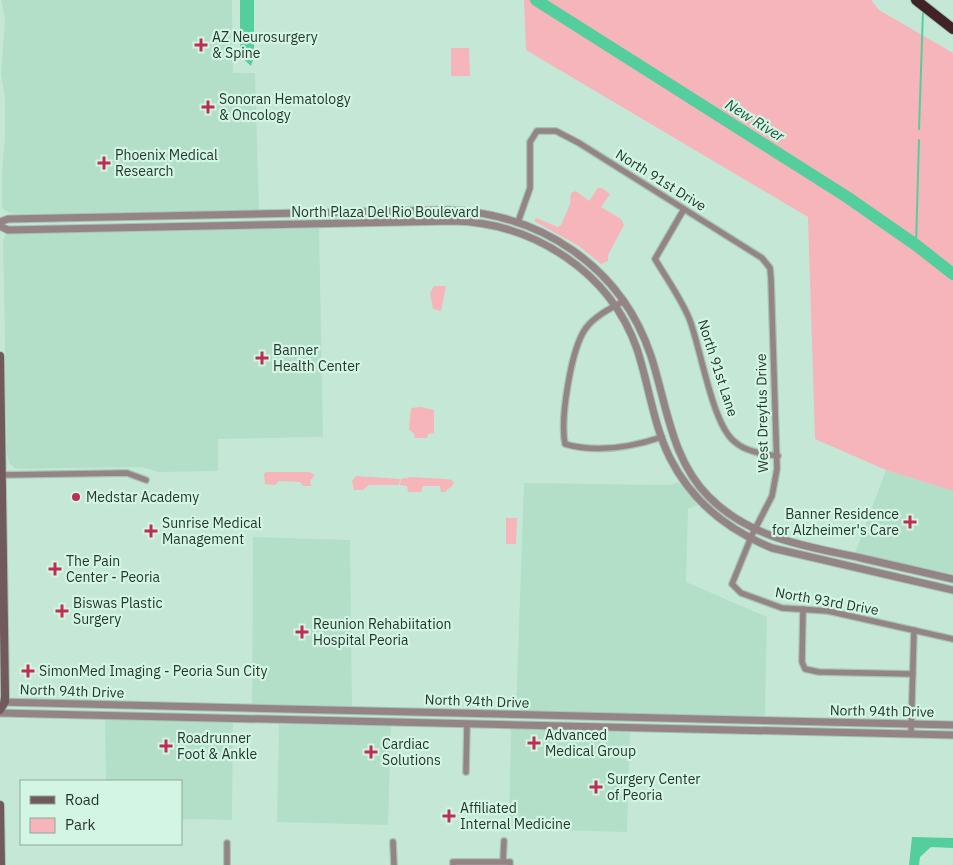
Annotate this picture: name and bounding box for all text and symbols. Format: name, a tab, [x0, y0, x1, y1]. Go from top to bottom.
place label: AZ Neurosurgery & Spine	[212, 28, 318, 62]
marker: AZ Neurosurgery & Spine	[194, 38, 208, 52]
place label: Sonoran Hematology & Oncology	[219, 90, 351, 124]
water label: New River	[722, 94, 789, 146]
marker: Sonoran Hematology & Oncology	[201, 100, 215, 114]
street label: North 91st Drive	[612, 145, 710, 215]
place label: Phoenix Medical Research	[115, 146, 218, 180]
marker: Phoenix Medical Research	[97, 156, 111, 170]
street label: North Plaza Del Rio Boulevard	[291, 203, 479, 221]
street label: North 91st Lane	[694, 317, 742, 419]
place label: Banner Health Center	[273, 341, 360, 375]
marker: Banner Health Center	[255, 351, 269, 365]
street label: West Dreyfus Drive	[752, 353, 772, 473]
place label: Medstar Academy	[86, 488, 199, 506]
marker: Medstar Academy	[70, 491, 82, 503]
place label: Banner Residence for Alzheimer's Care	[772, 505, 899, 539]
place label: Sunrise Medical Management	[162, 514, 262, 548]
marker: Banner Residence for Alzheimer's Care	[903, 515, 917, 529]
marker: Sunrise Medical Management	[144, 524, 158, 538]
place label: The Pain Center - Peoria	[66, 552, 161, 586]
marker: The Pain Center - Peoria	[48, 562, 62, 576]
street label: North 93rd Drive	[774, 583, 881, 619]
place label: Biswas Plastic Surgery	[73, 594, 163, 628]
marker: Biswas Plastic Surgery	[55, 604, 69, 618]
place label: Reunion Rehabiitation Hospital Peoria	[313, 615, 452, 649]
marker: Reunion Rehabiitation Hospital Peoria	[295, 625, 309, 639]
place label: SimonMed Imaging - Peoria Sun City	[39, 662, 267, 680]
marker: SimonMed Imaging - Peoria Sun City	[21, 664, 35, 678]
street label: North 94th Drive	[19, 680, 125, 702]
street label: North 94th Drive	[424, 690, 530, 712]
street label: North 94th Drive	[830, 701, 935, 721]
place label: Advanced Medical Group	[545, 726, 636, 760]
place label: Roadrunner Foot & Ankle	[177, 729, 258, 763]
place label: Cardiac Solutions	[382, 735, 441, 769]
marker: Advanced Medical Group	[527, 736, 541, 750]
marker: Roadrunner Foot & Ankle	[159, 739, 173, 753]
marker: Cardiac Solutions	[364, 745, 378, 759]
place label: Surgery Center of Peoria	[607, 770, 700, 804]
legend	[20, 780, 182, 845]
marker: Surgery Center of Peoria	[589, 780, 603, 794]
text: Road	[65, 790, 100, 809]
place label: Affiliated Internal Medicine	[460, 799, 571, 833]
marker: Affiliated Internal Medicine	[442, 809, 456, 823]
text: Park	[65, 815, 95, 834]

